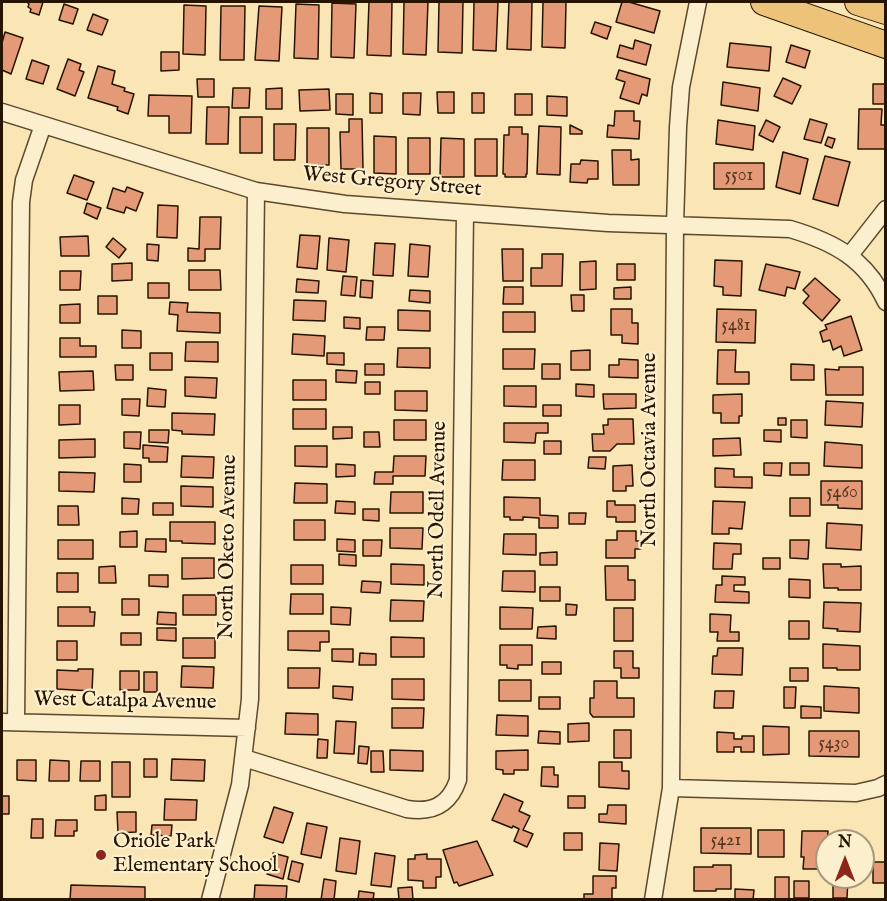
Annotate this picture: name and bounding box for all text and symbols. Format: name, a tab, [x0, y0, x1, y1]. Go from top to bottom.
street label: West Gregory Street	[302, 163, 482, 203]
house number: 5501	[725, 165, 753, 187]
house number: 5481	[721, 315, 751, 337]
street label: North Octavia Avenue	[638, 353, 664, 547]
street label: North Odell Avenue	[425, 421, 453, 599]
street label: North Oketo Avenue	[215, 454, 243, 640]
house number: 5460	[826, 482, 858, 504]
street label: West Catalpa Avenue	[33, 688, 217, 716]
house number: 5430	[819, 733, 849, 755]
north arrow	[815, 829, 875, 889]
place label: Oriole Park Elementary School	[113, 830, 278, 880]
house number: 5421	[711, 830, 741, 852]
text: N	[838, 833, 852, 853]
marker: Oriole Park Elementary School	[94, 848, 108, 862]

